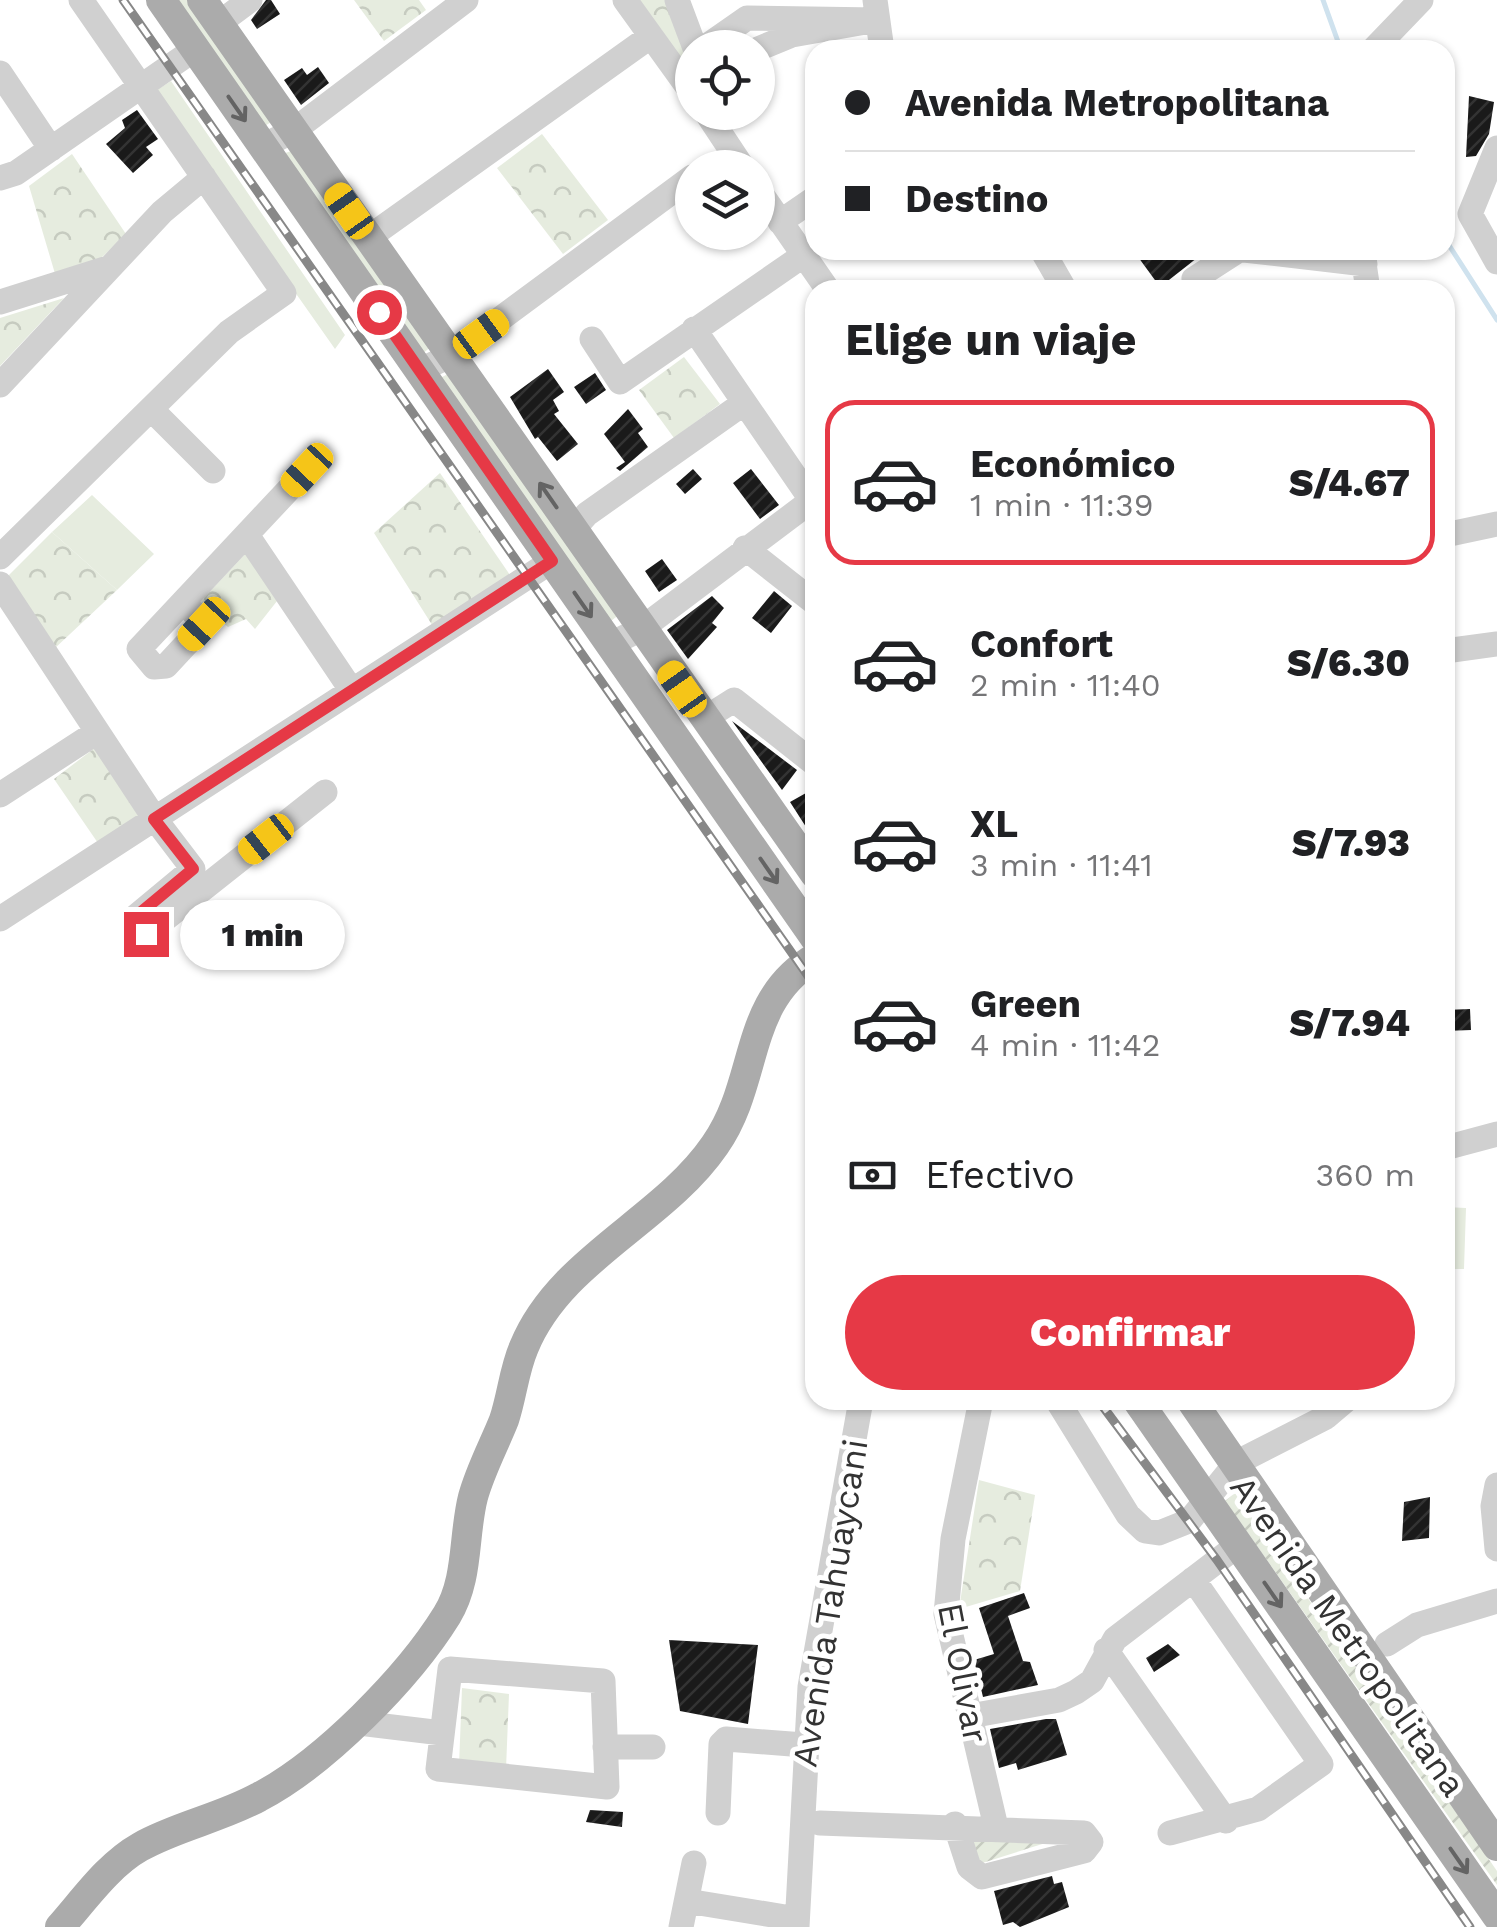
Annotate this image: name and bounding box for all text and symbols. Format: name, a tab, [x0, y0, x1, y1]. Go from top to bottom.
map controls	[675, 30, 775, 250]
button: locate	[675, 30, 775, 130]
text: Avenida Metropolitana	[905, 81, 1329, 125]
one-way arrow	[226, 94, 247, 122]
button: layers	[675, 150, 775, 250]
text: Destino	[905, 177, 1049, 221]
car	[320, 178, 378, 244]
route start	[357, 290, 402, 335]
car	[448, 304, 514, 364]
text: Elige un viaje	[845, 313, 1137, 366]
car	[276, 438, 338, 502]
icon: car	[850, 438, 940, 528]
text: Económico	[970, 442, 1175, 486]
text: S/4.67	[1289, 461, 1410, 505]
one-way arrow	[538, 482, 559, 510]
text: 1 min · 11:39	[970, 486, 1153, 524]
one-way arrow	[572, 591, 593, 618]
car	[173, 592, 235, 656]
icon: car	[850, 618, 940, 708]
text: Confort	[970, 622, 1113, 666]
text: S/6.30	[1287, 641, 1410, 685]
car	[653, 656, 711, 722]
text: 2 min · 11:40	[970, 666, 1161, 704]
icon: car	[850, 798, 940, 888]
text: XL	[970, 802, 1018, 846]
car	[233, 809, 299, 869]
text: S/7.93	[1292, 821, 1410, 865]
text: 3 min · 11:41	[970, 846, 1153, 884]
one-way arrow	[758, 857, 779, 885]
callout: 1 min	[181, 899, 346, 969]
route end	[124, 912, 169, 957]
text: 1 min	[221, 916, 304, 954]
icon: car	[850, 978, 940, 1068]
text: Green	[970, 982, 1081, 1026]
text: S/7.94	[1289, 1001, 1410, 1045]
text: 4 min · 11:42	[970, 1026, 1160, 1064]
icon: cash	[845, 1148, 900, 1203]
text: Efectivo	[925, 1153, 1075, 1197]
text: 360 m	[1316, 1156, 1415, 1194]
button: Confirmar	[845, 1275, 1415, 1390]
street label: Avenida Tahuaycani	[783, 1436, 877, 1770]
street label: Avenida Metropolitana	[1221, 1468, 1475, 1804]
one-way arrow	[1262, 1580, 1283, 1608]
street label: El Olivar	[929, 1599, 997, 1747]
one-way arrow	[1448, 1847, 1469, 1875]

